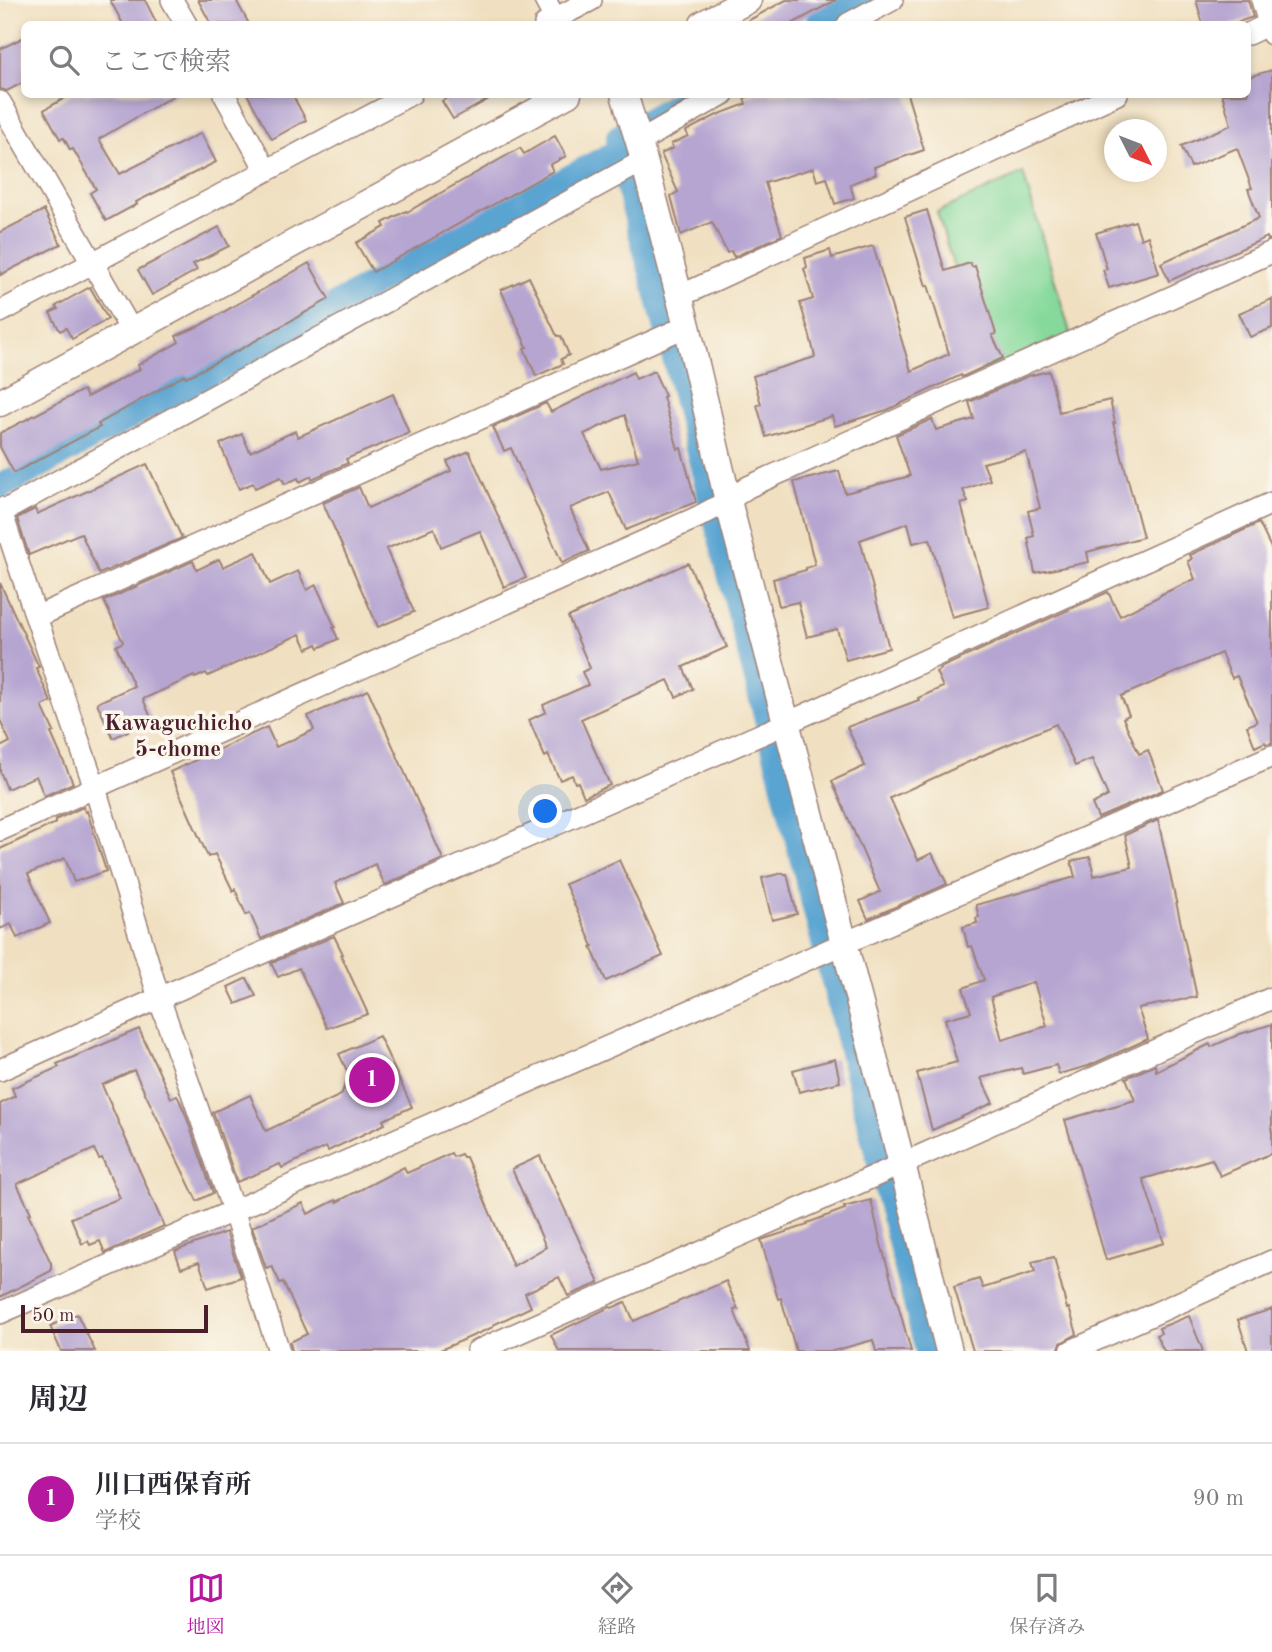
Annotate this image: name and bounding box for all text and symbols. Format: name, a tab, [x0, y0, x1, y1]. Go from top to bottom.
search box	[21, 21, 1251, 98]
icon: search	[45, 41, 83, 79]
text: ここで検索	[101, 50, 231, 76]
north arrow	[1104, 119, 1167, 182]
district label: Kawaguchicho 5-chome	[104, 712, 252, 761]
your location	[528, 794, 562, 828]
pin: 1	[349, 1054, 395, 1106]
scale bar	[21, 1302, 208, 1334]
text: 50 m	[32, 1307, 74, 1326]
text: 周辺	[28, 1386, 88, 1416]
text: 川口西保育所	[95, 1473, 251, 1499]
text: 1	[44, 1487, 58, 1510]
text: 90 m	[1193, 1487, 1244, 1510]
text: 学校	[95, 1510, 141, 1533]
tab: 地図	[187, 1569, 225, 1640]
tab: 経路	[598, 1569, 636, 1640]
tab: 保存済み	[1009, 1569, 1085, 1640]

